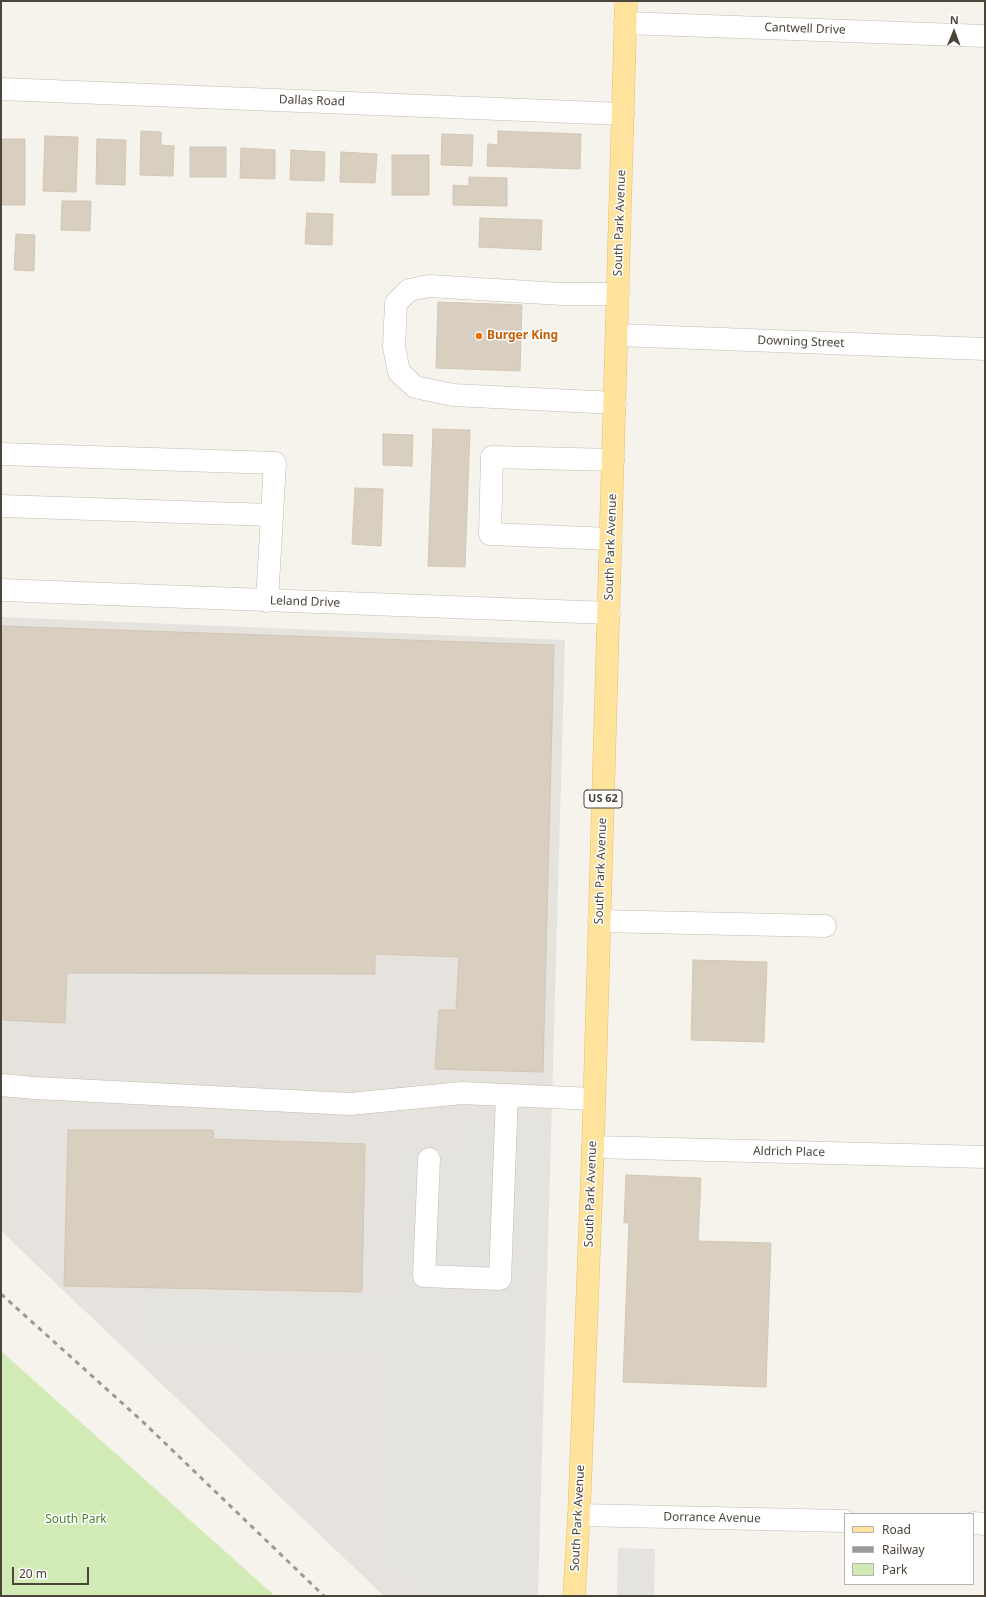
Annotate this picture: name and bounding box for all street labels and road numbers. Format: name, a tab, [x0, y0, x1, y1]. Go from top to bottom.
street label: Cantwell Drive	[764, 20, 846, 38]
street label: Dallas Road	[279, 93, 345, 109]
street label: South Park Avenue	[611, 169, 629, 277]
street label: Downing Street	[757, 333, 845, 351]
street label: South Park Avenue	[602, 493, 620, 601]
street label: Leland Drive	[270, 594, 340, 610]
road number: US 62	[584, 790, 622, 808]
street label: South Park Avenue	[592, 817, 610, 925]
street label: South Park Avenue	[582, 1140, 600, 1248]
street label: Aldrich Place	[753, 1144, 825, 1160]
street label: South Park Avenue	[568, 1464, 588, 1572]
street label: Dorrance Avenue	[663, 1510, 761, 1526]

